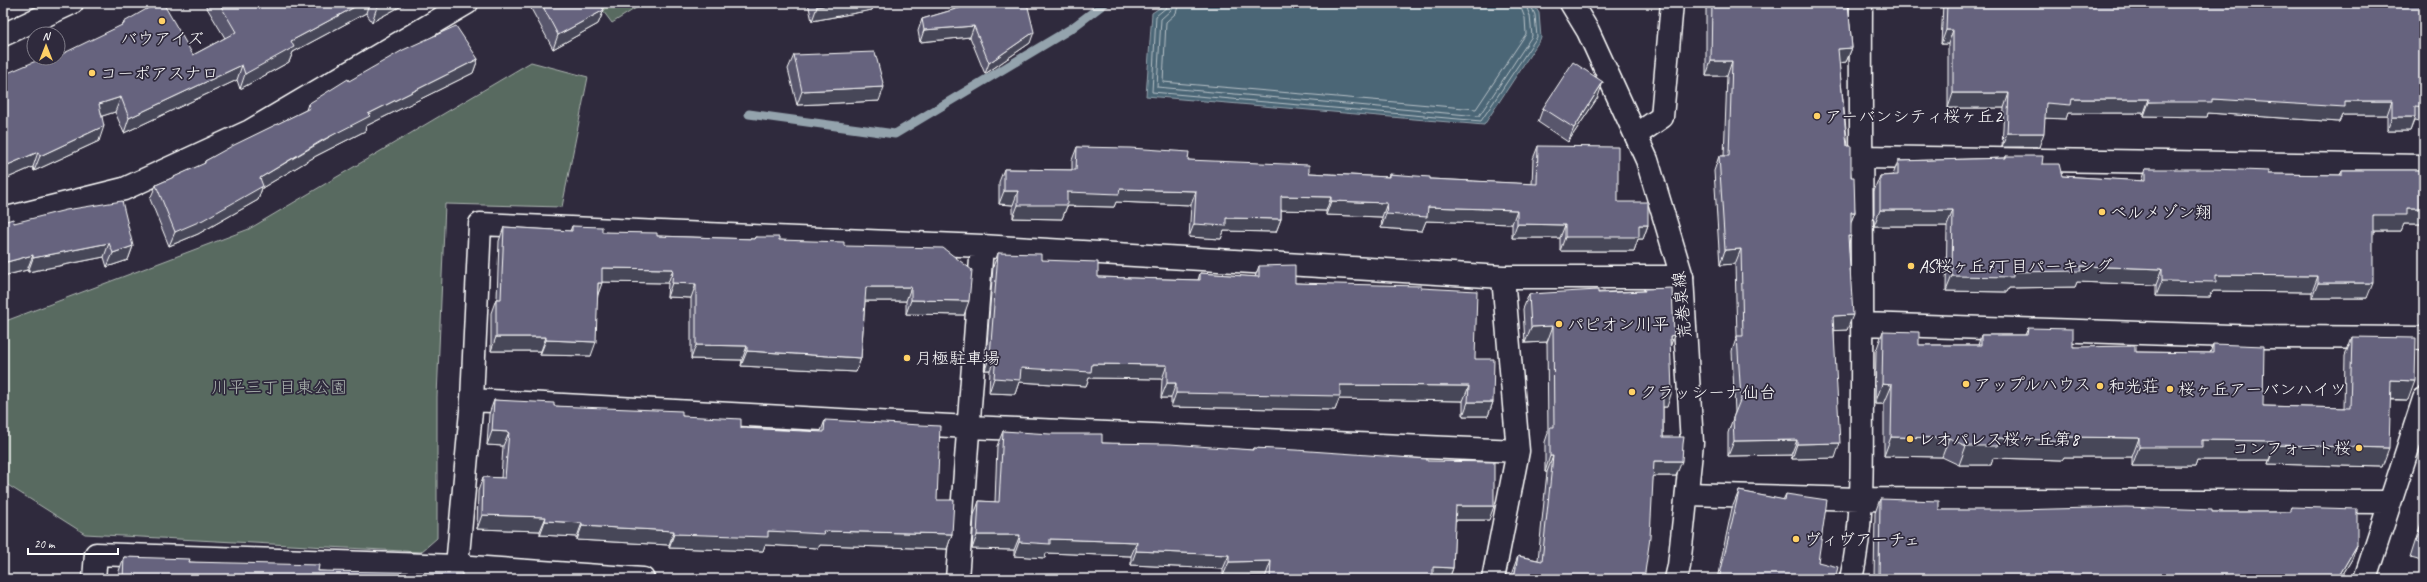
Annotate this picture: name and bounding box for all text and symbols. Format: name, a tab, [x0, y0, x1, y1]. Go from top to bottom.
marker: バウアイズ	[157, 16, 167, 26]
north arrow	[26, 26, 66, 66]
place label: バウアイズ	[120, 28, 204, 49]
text: N	[43, 29, 52, 43]
place label: コーポアスナロ	[100, 63, 219, 84]
marker: コーポアスナロ	[87, 68, 97, 78]
place label: アーバンシティ桜ヶ丘2	[1825, 106, 2003, 127]
marker: アーバンシティ桜ヶ丘2	[1812, 111, 1822, 121]
place label: ベルメゾン翔	[2110, 202, 2212, 223]
marker: ベルメゾン翔	[2097, 207, 2107, 217]
place label: AS桜ヶ丘7丁目パーキング	[1919, 256, 2113, 277]
marker: AS桜ヶ丘7丁目パーキング	[1906, 261, 1916, 271]
street label: 荒巻泉線	[1668, 270, 1696, 340]
place label: パピオン川平	[1567, 314, 1669, 335]
marker: パピオン川平	[1554, 319, 1564, 329]
place label: 月極駐車場	[915, 348, 1000, 369]
marker: 月極駐車場	[902, 353, 912, 363]
place label: アップルハウス	[1974, 374, 2091, 395]
place label: 和光荘	[2108, 376, 2159, 397]
park label: 川平三丁目東公園	[211, 377, 347, 398]
marker: アップルハウス	[1961, 379, 1971, 389]
place label: 桜ヶ丘アーバンハイツ	[2178, 379, 2347, 400]
marker: 和光荘	[2095, 381, 2105, 391]
place label: クラッシーナ仙台	[1640, 382, 1776, 403]
marker: 桜ヶ丘アーバンハイツ	[2165, 384, 2175, 394]
marker: クラッシーナ仙台	[1627, 387, 1637, 397]
place label: レオパレス桜ヶ丘第8	[1918, 429, 2081, 450]
marker: レオパレス桜ヶ丘第8	[1905, 434, 1915, 444]
place label: コンフォート桜	[2232, 438, 2351, 459]
marker: コンフォート桜	[2354, 443, 2364, 453]
place label: ヴィヴアーチェ	[1804, 529, 1921, 550]
scale bar	[28, 530, 118, 556]
marker: ヴィヴアーチェ	[1791, 534, 1801, 544]
text: 20 m	[34, 536, 56, 552]

